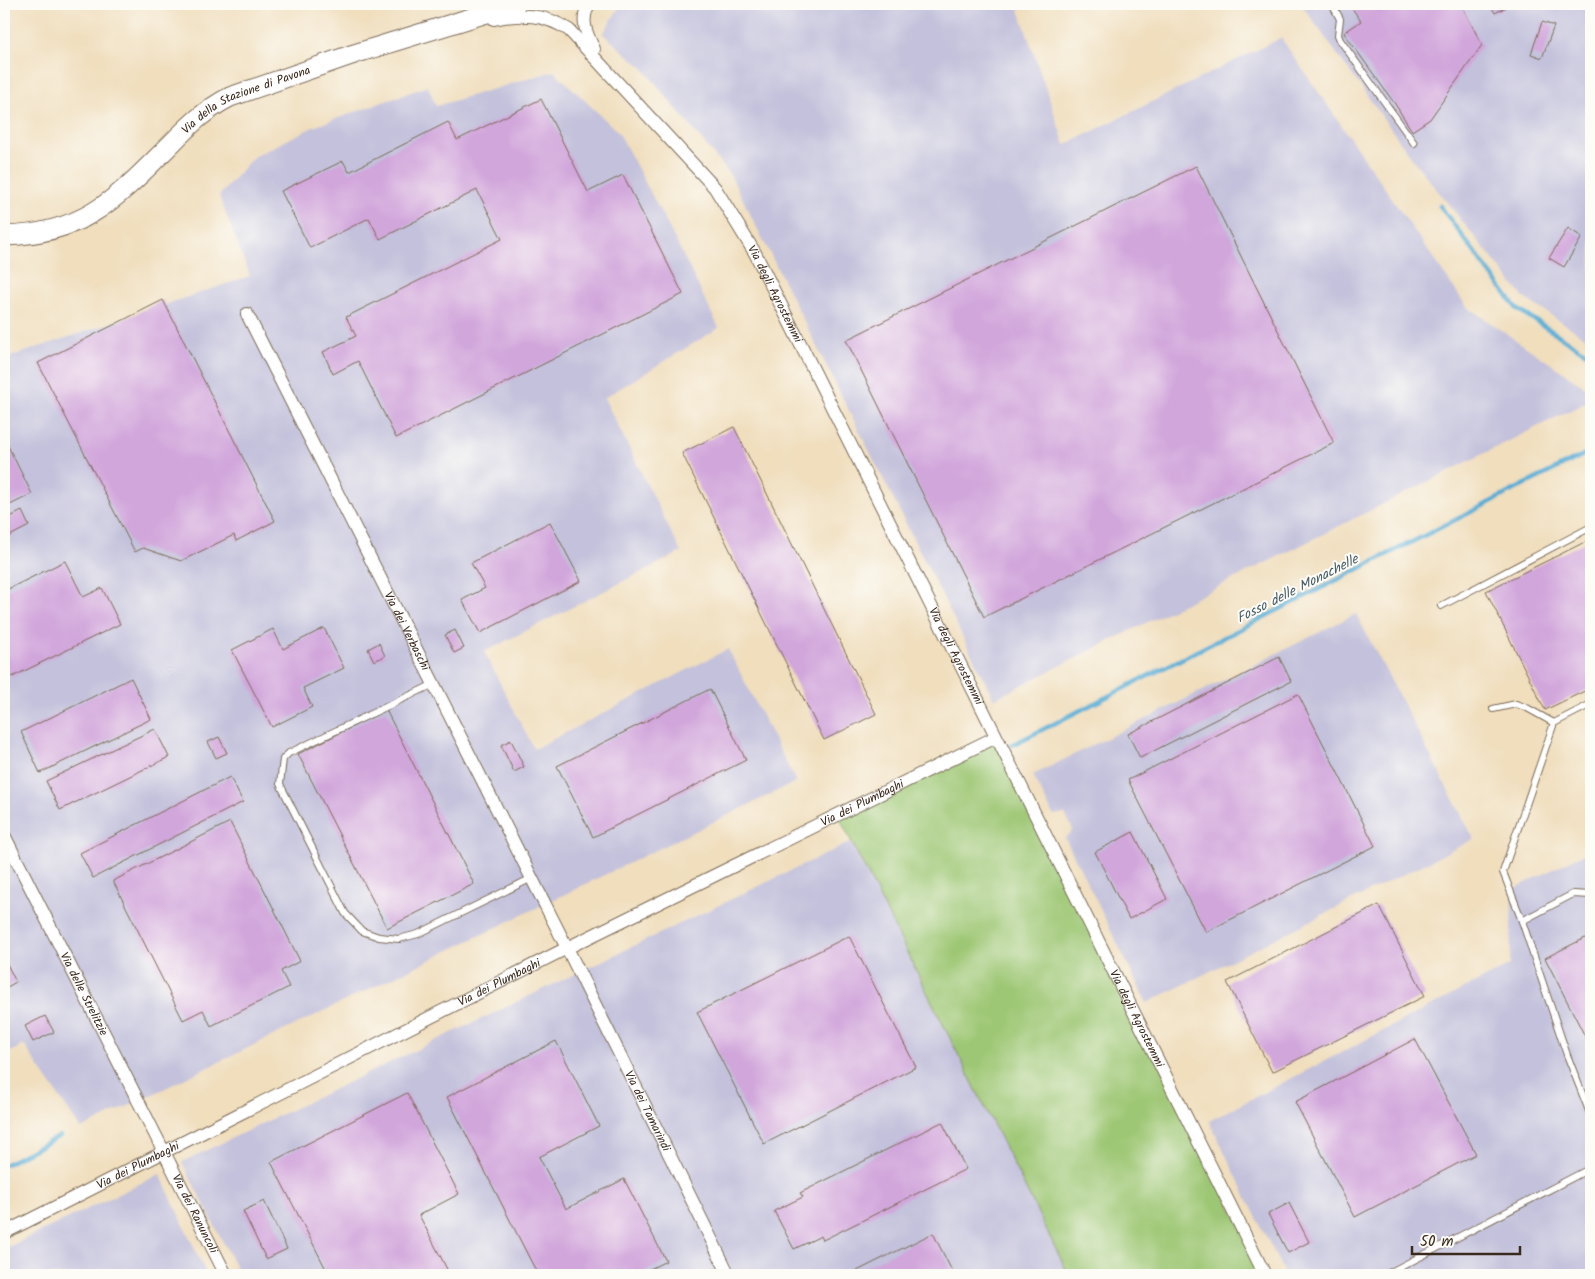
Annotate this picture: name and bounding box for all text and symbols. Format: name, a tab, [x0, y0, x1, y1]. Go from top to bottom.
street label: Via della Stazione di Pavona	[177, 61, 313, 139]
street label: Via degli Agrostemmi	[742, 241, 808, 347]
water label: Fosso delle Monachelle	[1233, 548, 1364, 629]
street label: Via dei Verbaschi	[379, 588, 435, 675]
street label: Via degli Agrostemmi	[923, 604, 989, 709]
street label: Via dei Plumbaghi	[818, 774, 908, 832]
street label: Via delle Strelitzie	[55, 949, 113, 1040]
street label: Via dei Plumbaghi	[455, 953, 545, 1012]
street label: Via degli Agrostemmi	[1104, 967, 1169, 1072]
street label: Via dei Tamarindi	[619, 1067, 676, 1156]
street label: Via dei Plumbaghi	[93, 1136, 184, 1195]
street label: Via dei Ranuncoli	[167, 1171, 223, 1258]
scale bar	[1412, 1224, 1520, 1256]
text: 50 m	[1420, 1230, 1454, 1254]

